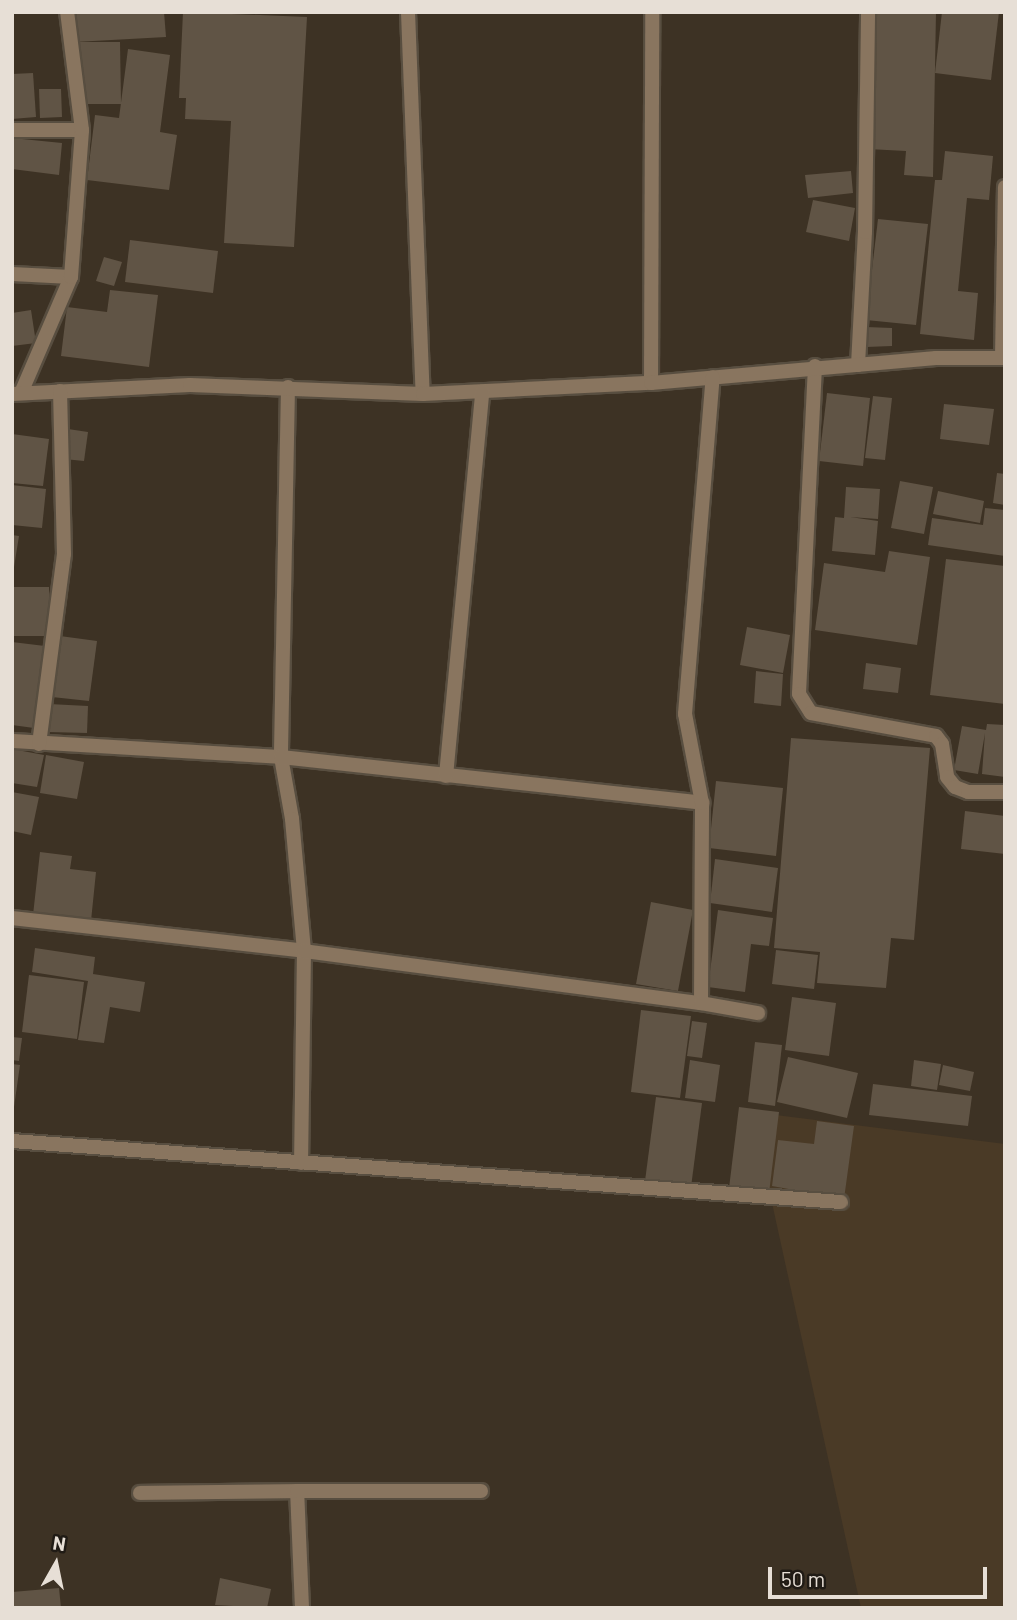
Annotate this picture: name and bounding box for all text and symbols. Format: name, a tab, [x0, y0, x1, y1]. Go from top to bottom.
north arrow	[21, 1529, 91, 1599]
text: N	[51, 1530, 67, 1555]
scale bar	[772, 1554, 991, 1598]
text: 50 m	[781, 1566, 825, 1591]

